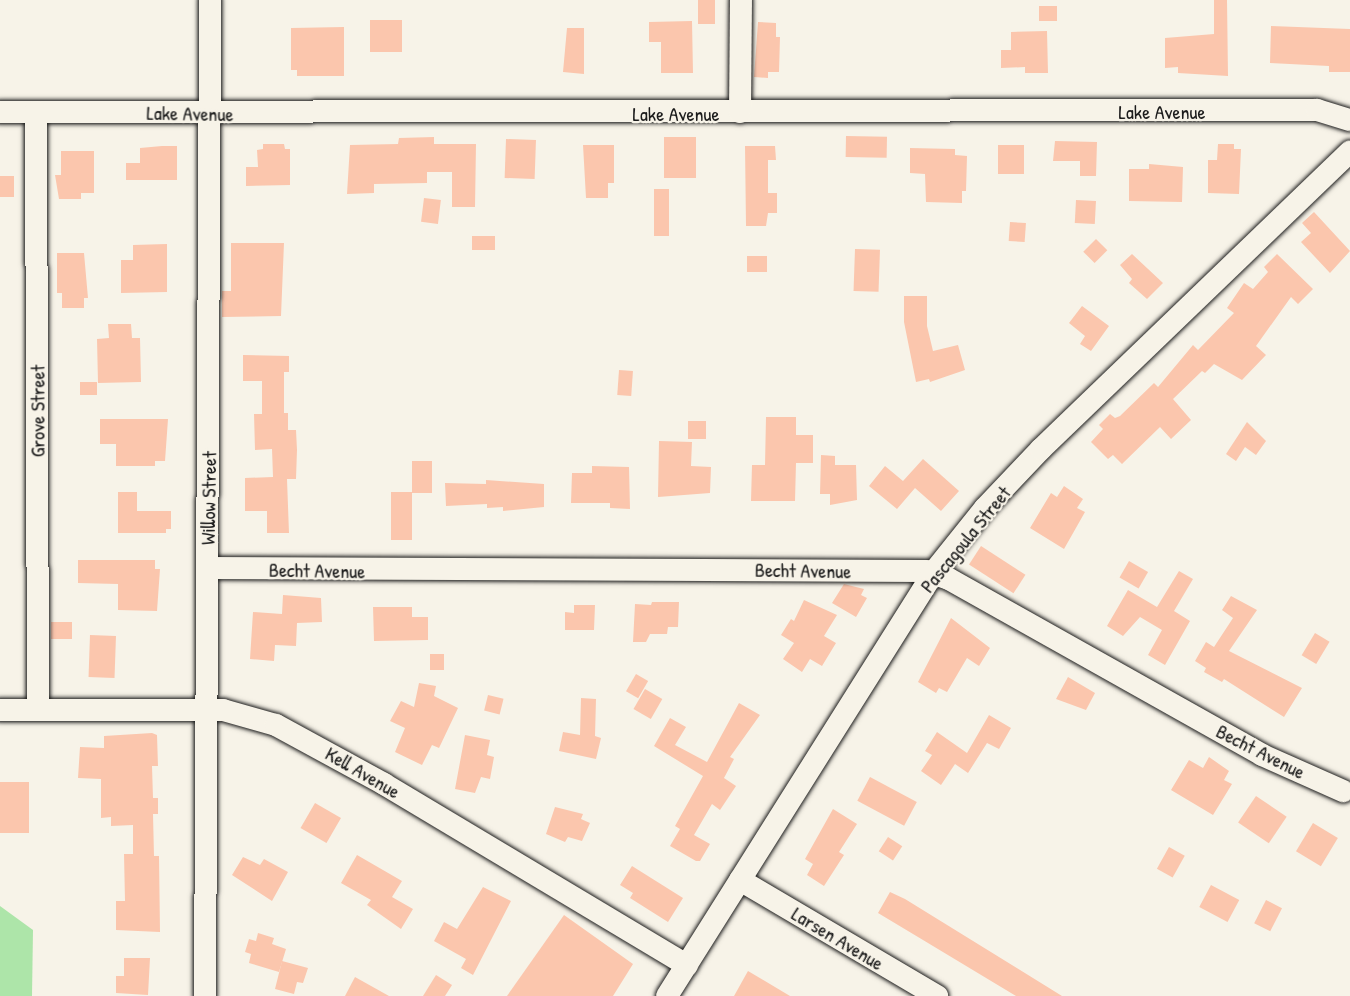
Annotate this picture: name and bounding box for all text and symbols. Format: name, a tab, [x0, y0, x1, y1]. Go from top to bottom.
street label: Lake Avenue	[1119, 99, 1205, 123]
street label: Lake Avenue	[146, 100, 234, 126]
street label: Lake Avenue	[633, 101, 719, 125]
street label: Grove Street	[25, 365, 49, 457]
street label: Willow Street	[195, 451, 221, 545]
street label: Pascagoula Street	[915, 481, 1015, 597]
street label: Becht Avenue	[269, 557, 365, 583]
street label: Becht Avenue	[755, 557, 851, 583]
street label: Becht Avenue	[1213, 718, 1309, 784]
street label: Kell Avenue	[321, 741, 405, 803]
street label: Larsen Avenue	[788, 901, 888, 975]

